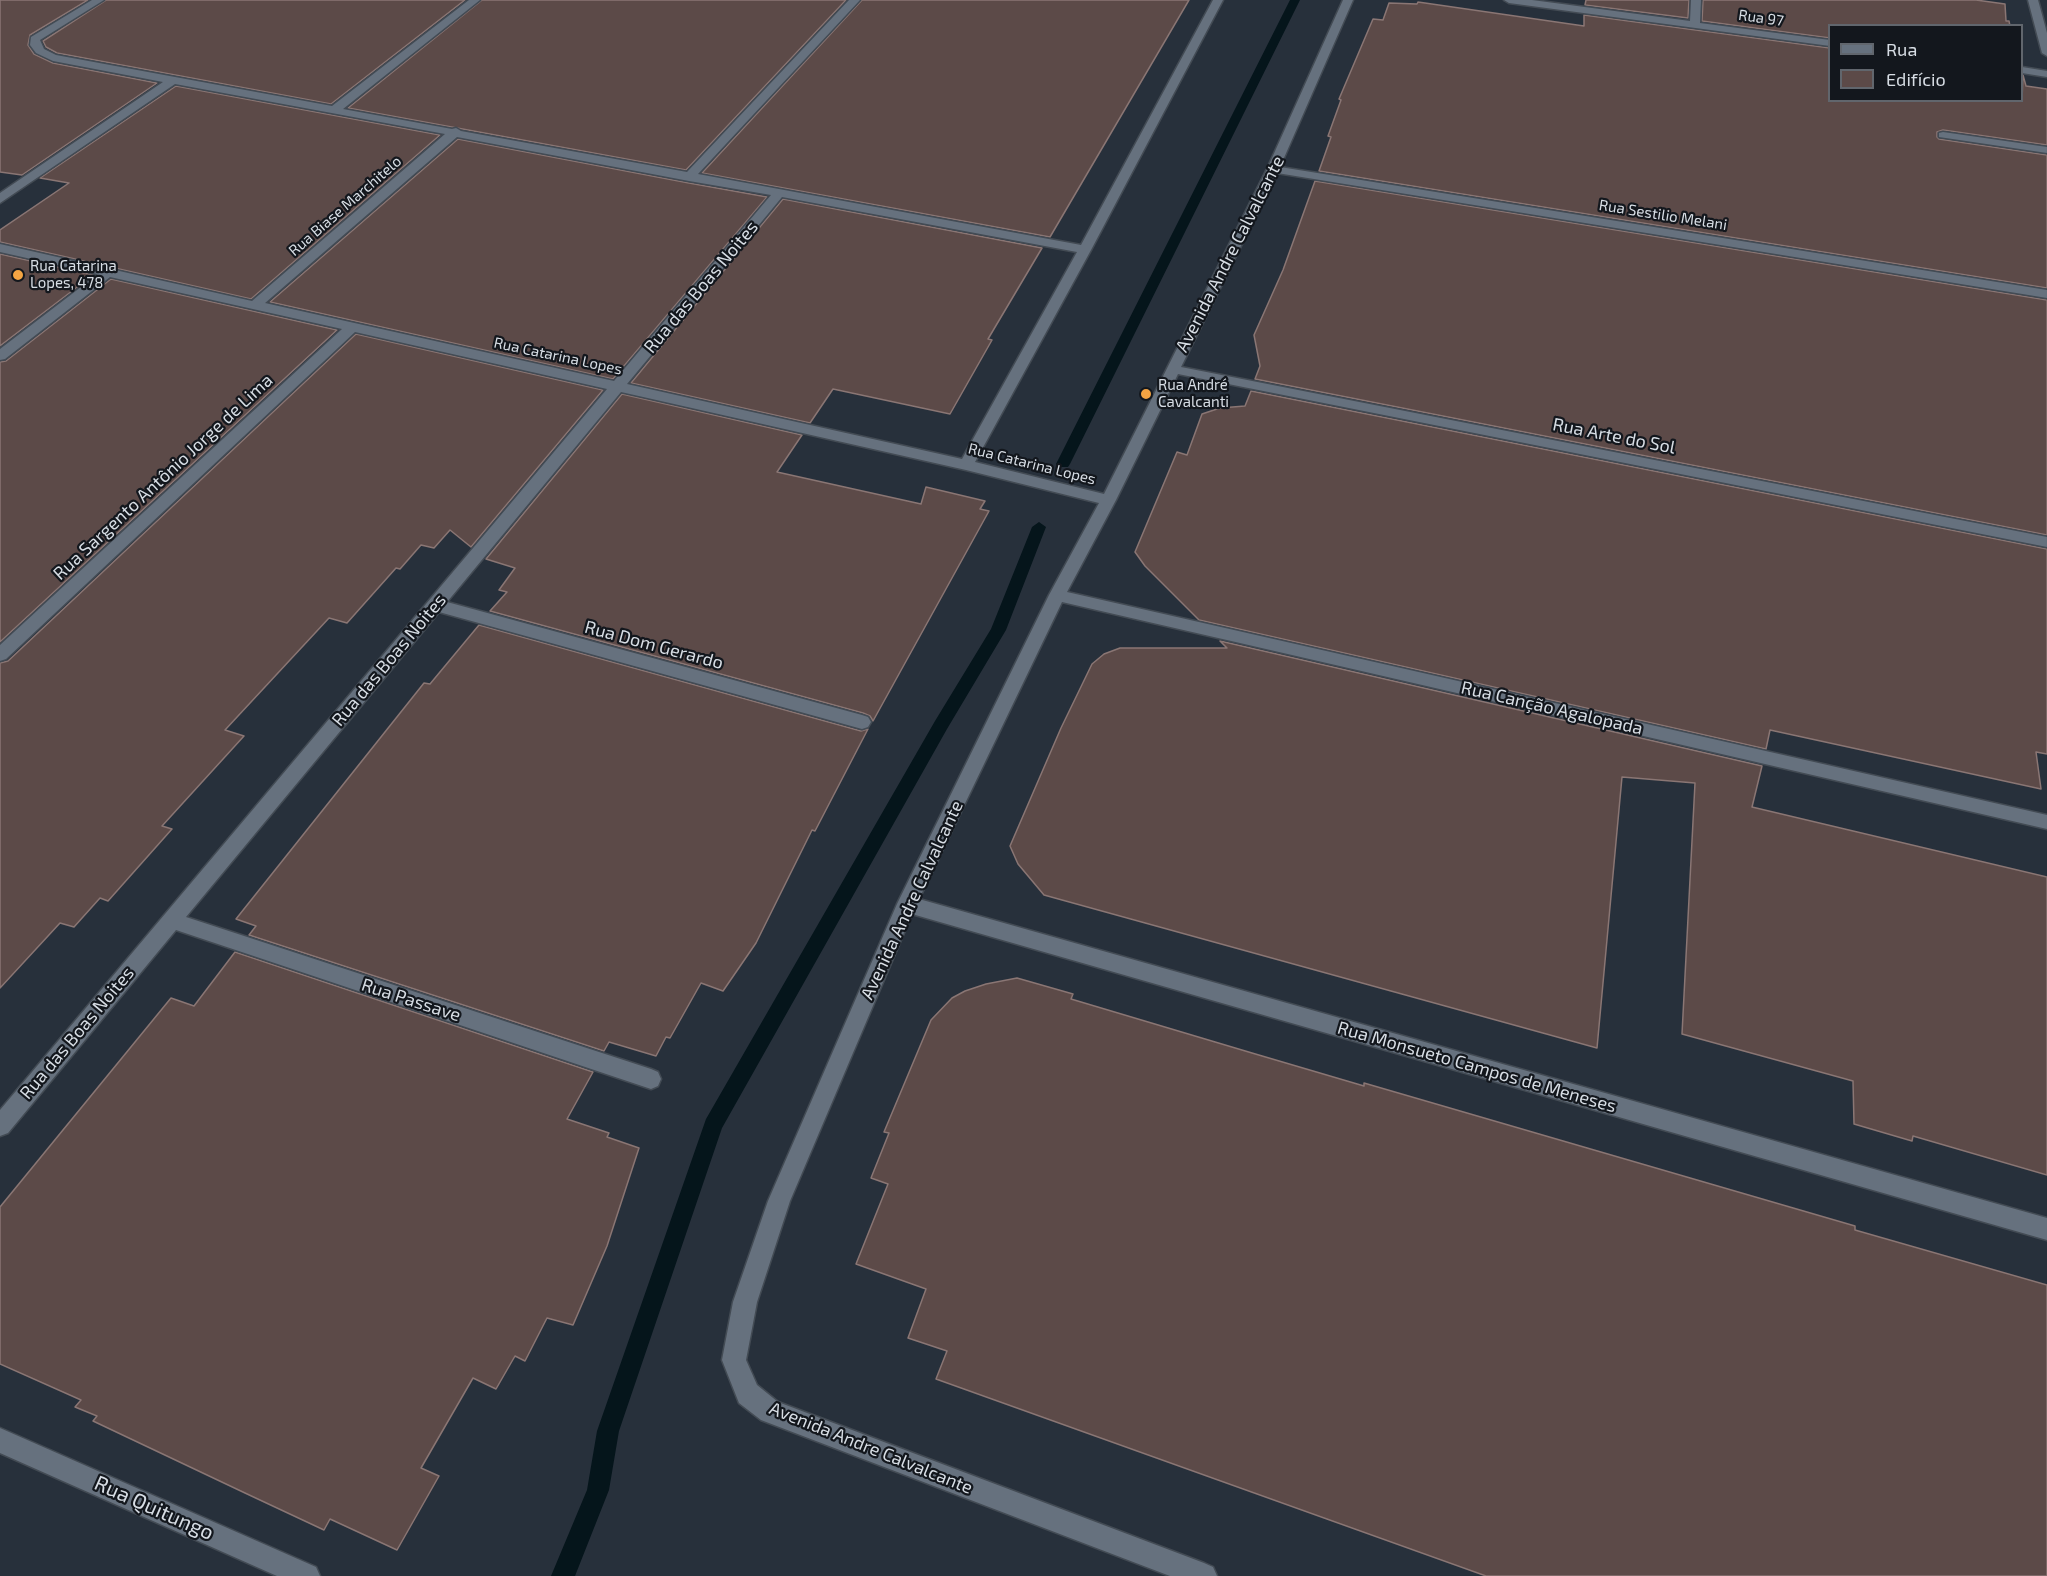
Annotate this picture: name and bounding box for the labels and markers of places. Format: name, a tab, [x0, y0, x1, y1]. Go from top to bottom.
place label: Rua Catarina Lopes, 478	[30, 257, 117, 292]
marker: Rua Catarina Lopes, 478	[11, 268, 25, 282]
place label: Rua André Cavalcanti	[1158, 376, 1229, 411]
marker: Rua André Cavalcanti	[1139, 387, 1153, 401]

